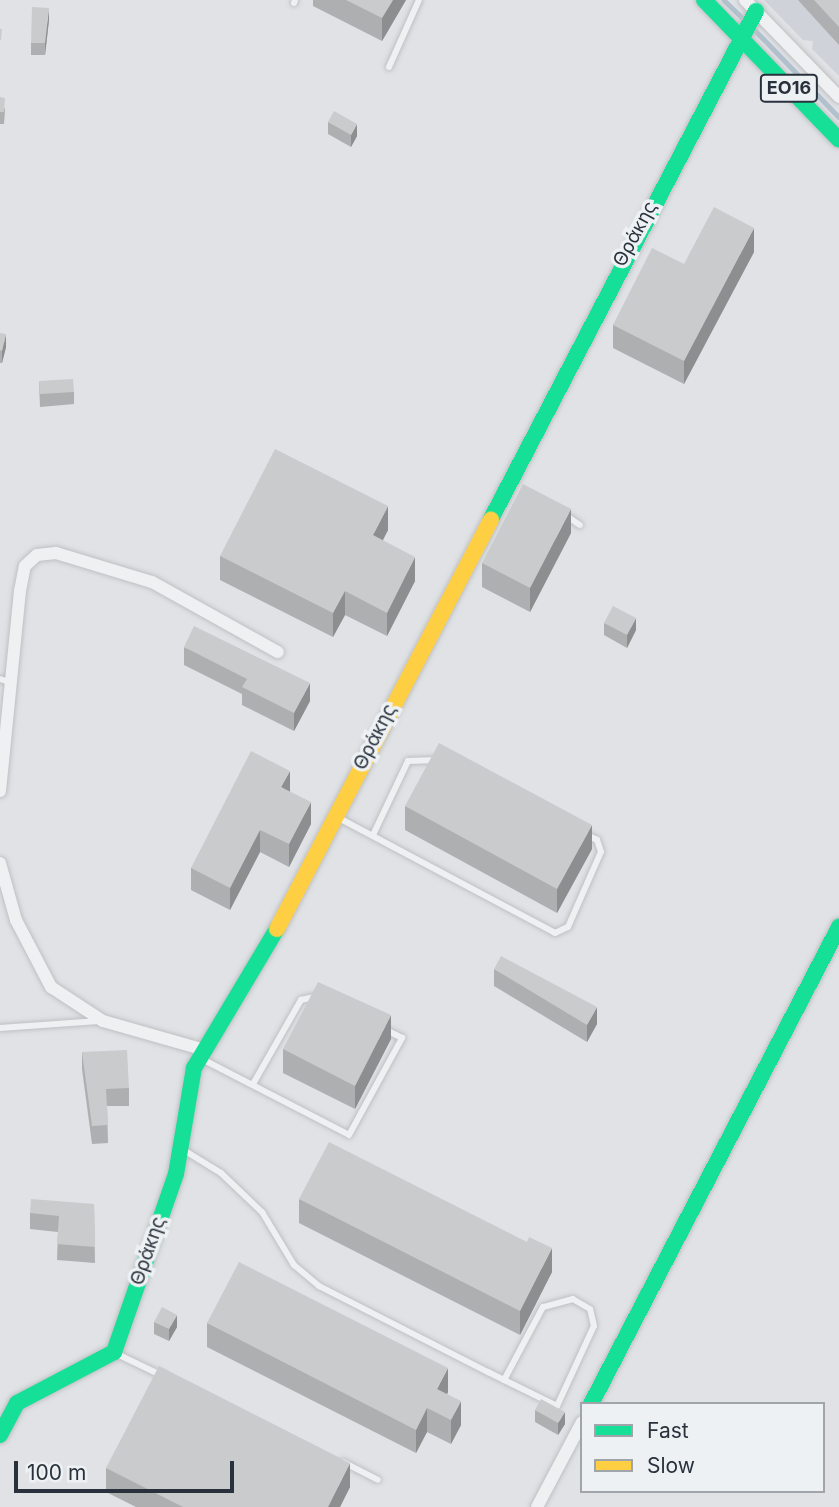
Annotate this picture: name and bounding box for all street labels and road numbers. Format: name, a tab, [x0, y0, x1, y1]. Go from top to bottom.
road number: ΕΟ16	[759, 74, 819, 102]
street label: Θράκης	[608, 197, 662, 271]
street label: Θράκης	[349, 700, 401, 774]
street label: Θράκης	[126, 1214, 170, 1288]

